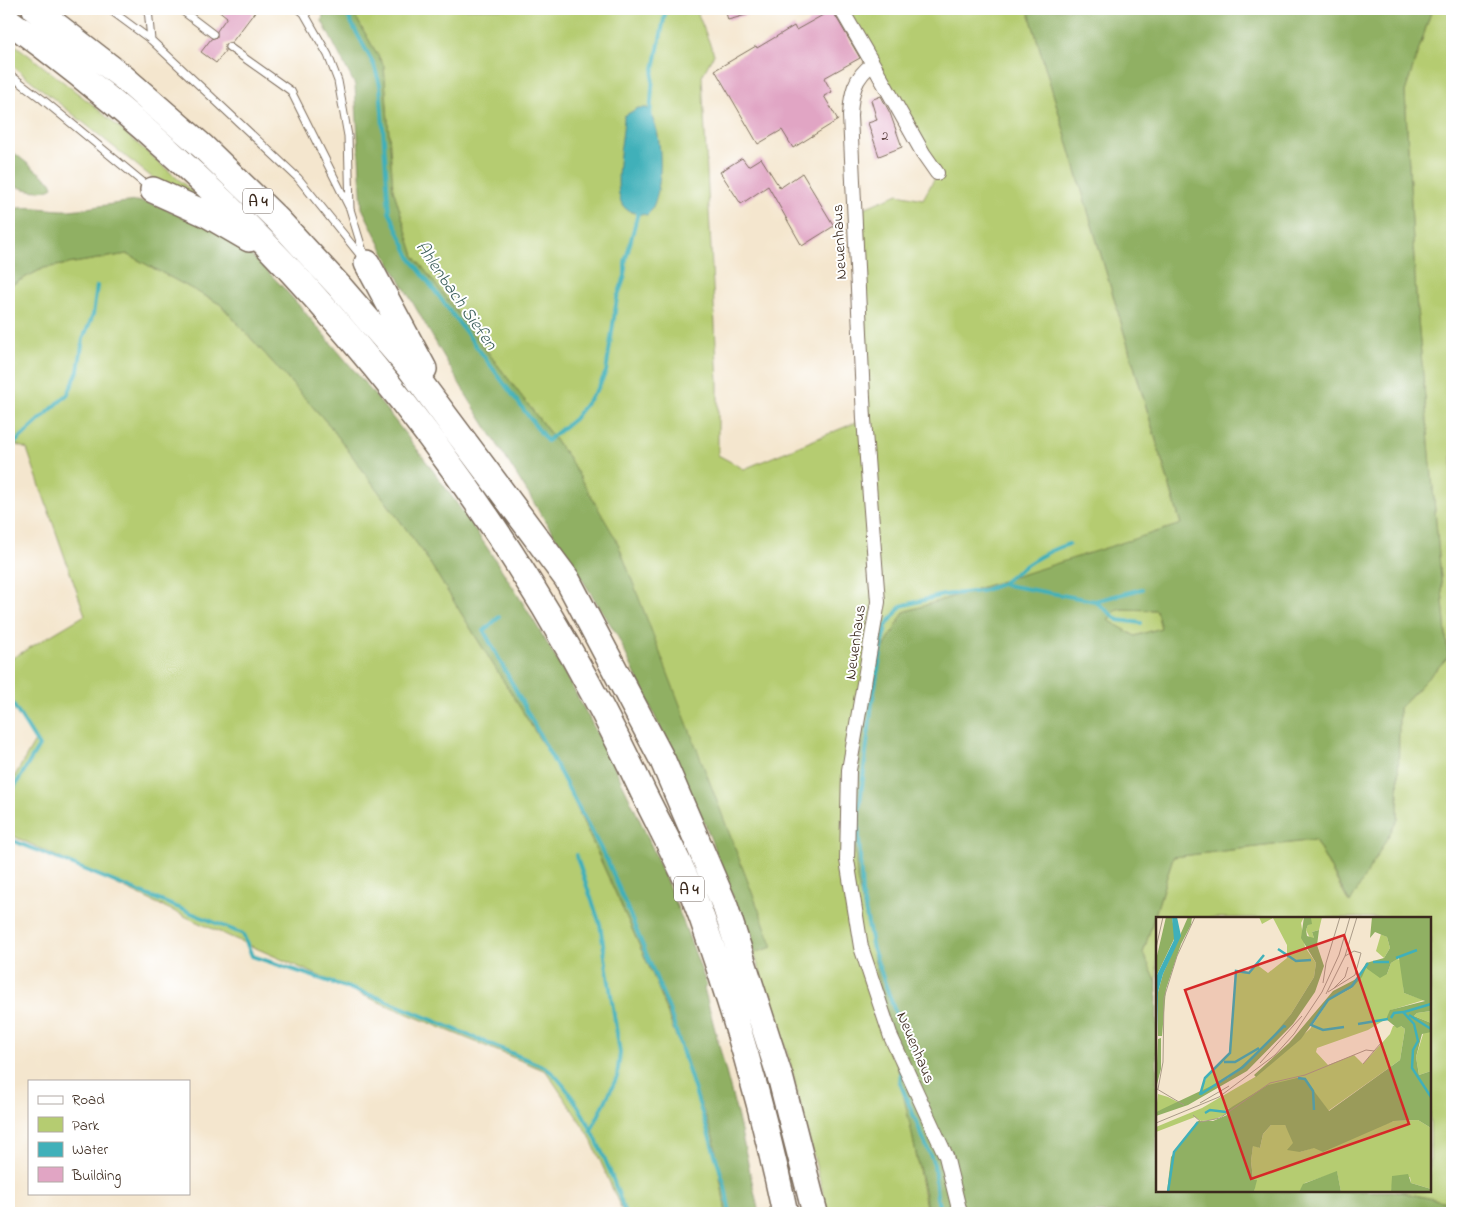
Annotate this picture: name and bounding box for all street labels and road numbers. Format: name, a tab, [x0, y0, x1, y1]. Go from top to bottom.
road number: A 4	[243, 188, 273, 214]
street label: Neuenhaus	[826, 204, 854, 280]
street label: Neuenhaus	[839, 603, 873, 681]
road number: A 4	[674, 876, 704, 902]
street label: Neuenhaus	[889, 1008, 941, 1087]

